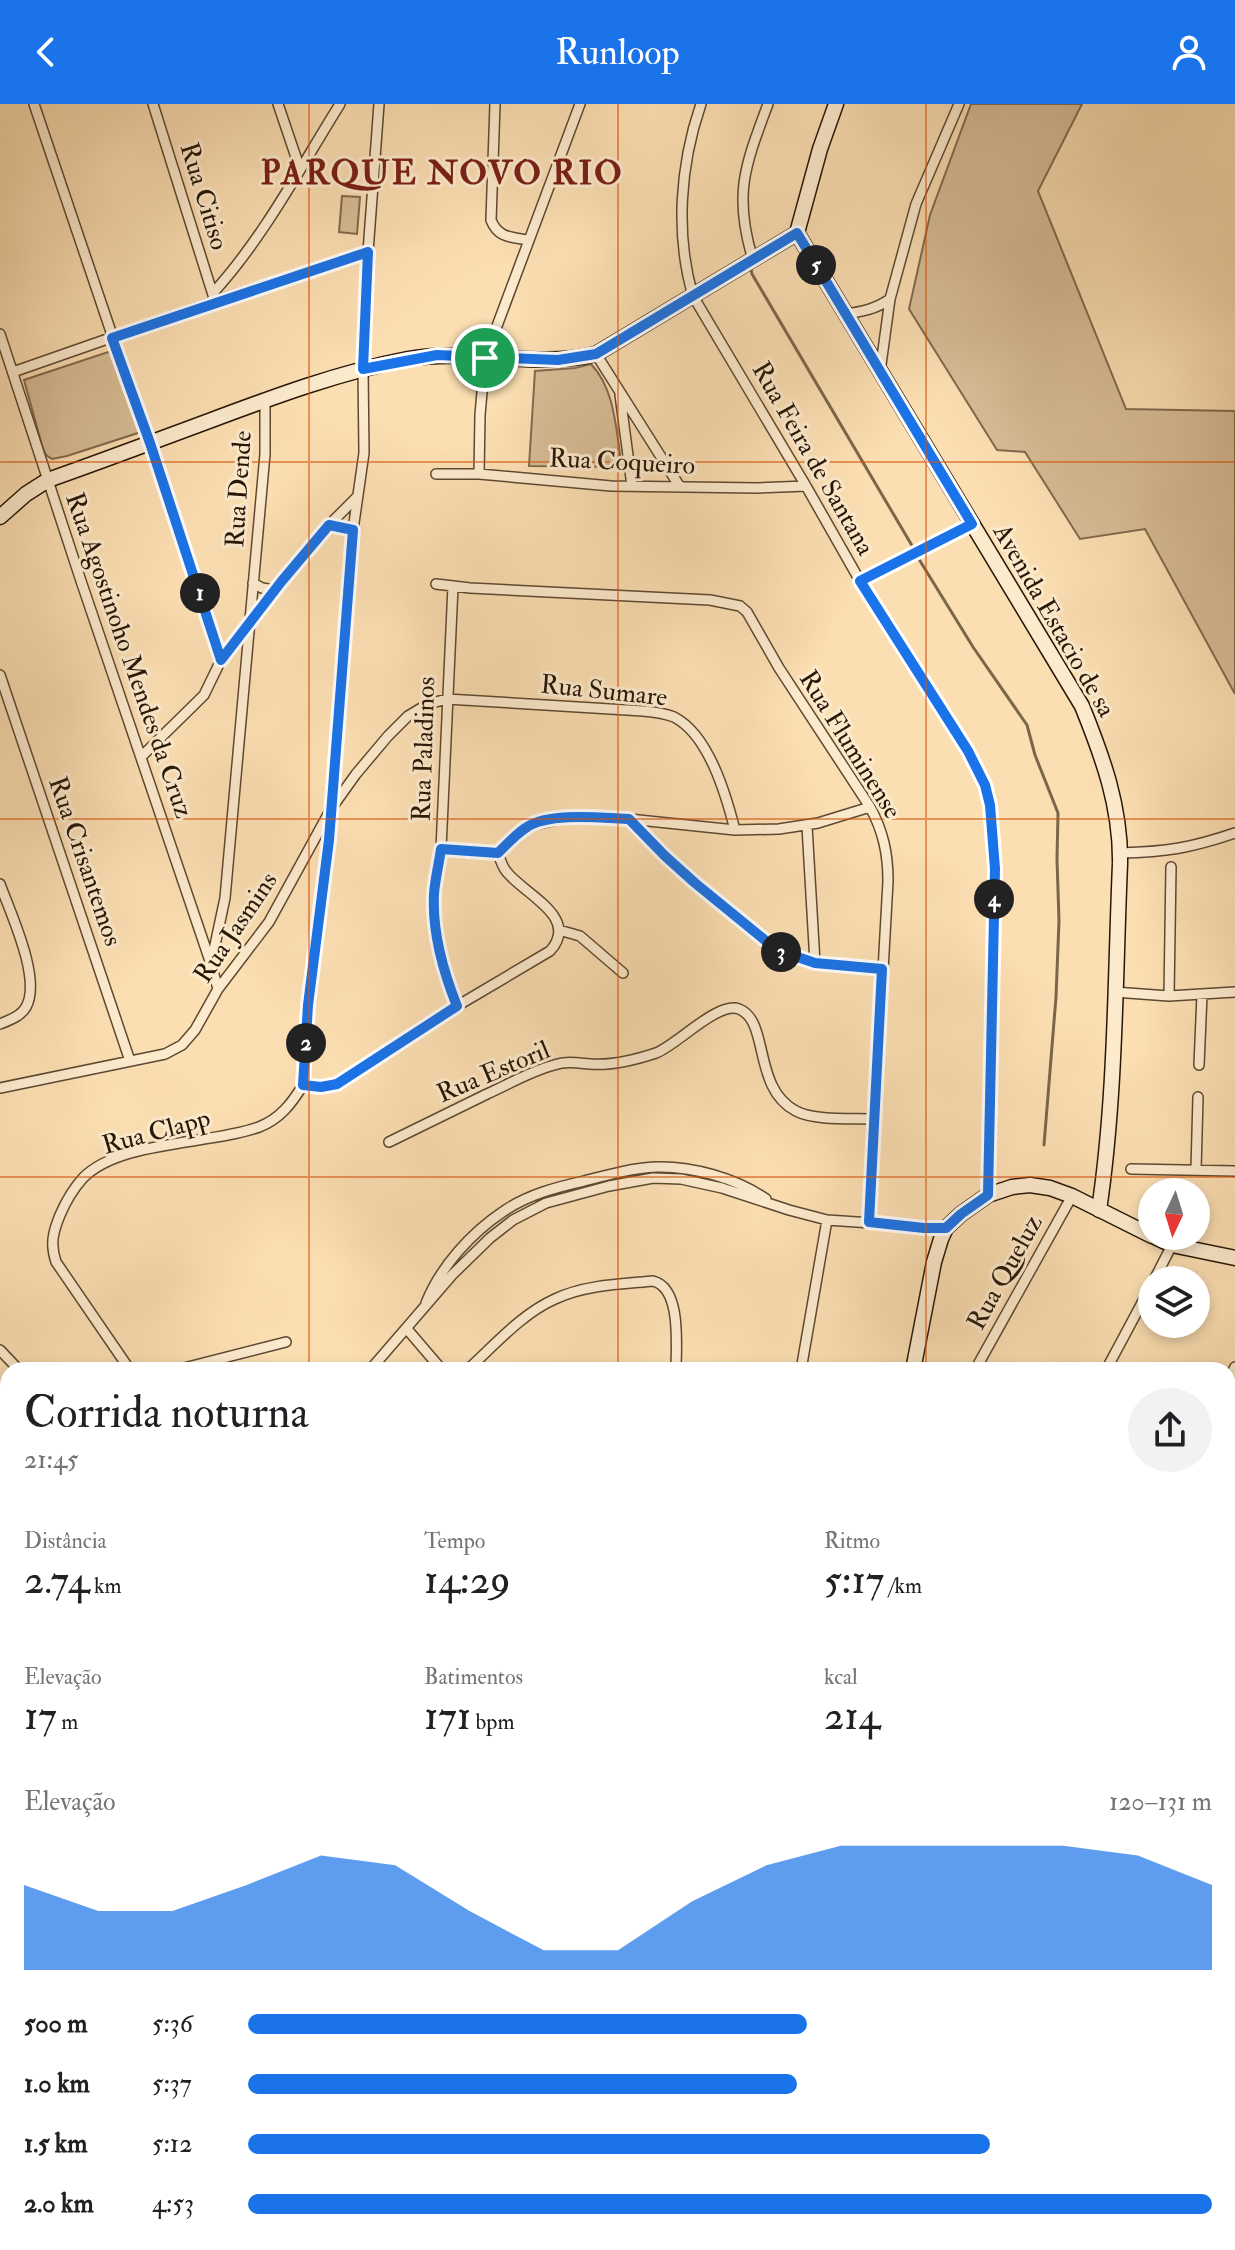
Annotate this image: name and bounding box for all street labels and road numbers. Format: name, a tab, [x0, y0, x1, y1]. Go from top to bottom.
street label: Rua Citiso	[173, 139, 235, 254]
street label: Rua Feira de Santana	[745, 356, 882, 561]
street label: Rua Dende	[219, 429, 259, 549]
street label: Rua Coqueiro	[548, 442, 696, 482]
street label: Rua Agostinoho Mendes da Cruz	[58, 489, 200, 823]
street label: Avenida Estacio de sa	[985, 517, 1123, 723]
street label: Rua Fluminense	[792, 664, 909, 825]
street label: Rua Sumare	[539, 668, 669, 714]
street label: Rua Paladinos	[405, 676, 443, 822]
street label: Rua Crisantemos	[41, 772, 129, 950]
street label: Rua Jasmins	[187, 866, 285, 989]
street label: Rua Estoril	[432, 1034, 555, 1110]
street label: Rua Clapp	[99, 1102, 214, 1163]
street label: Rua Queluz	[960, 1209, 1050, 1336]

